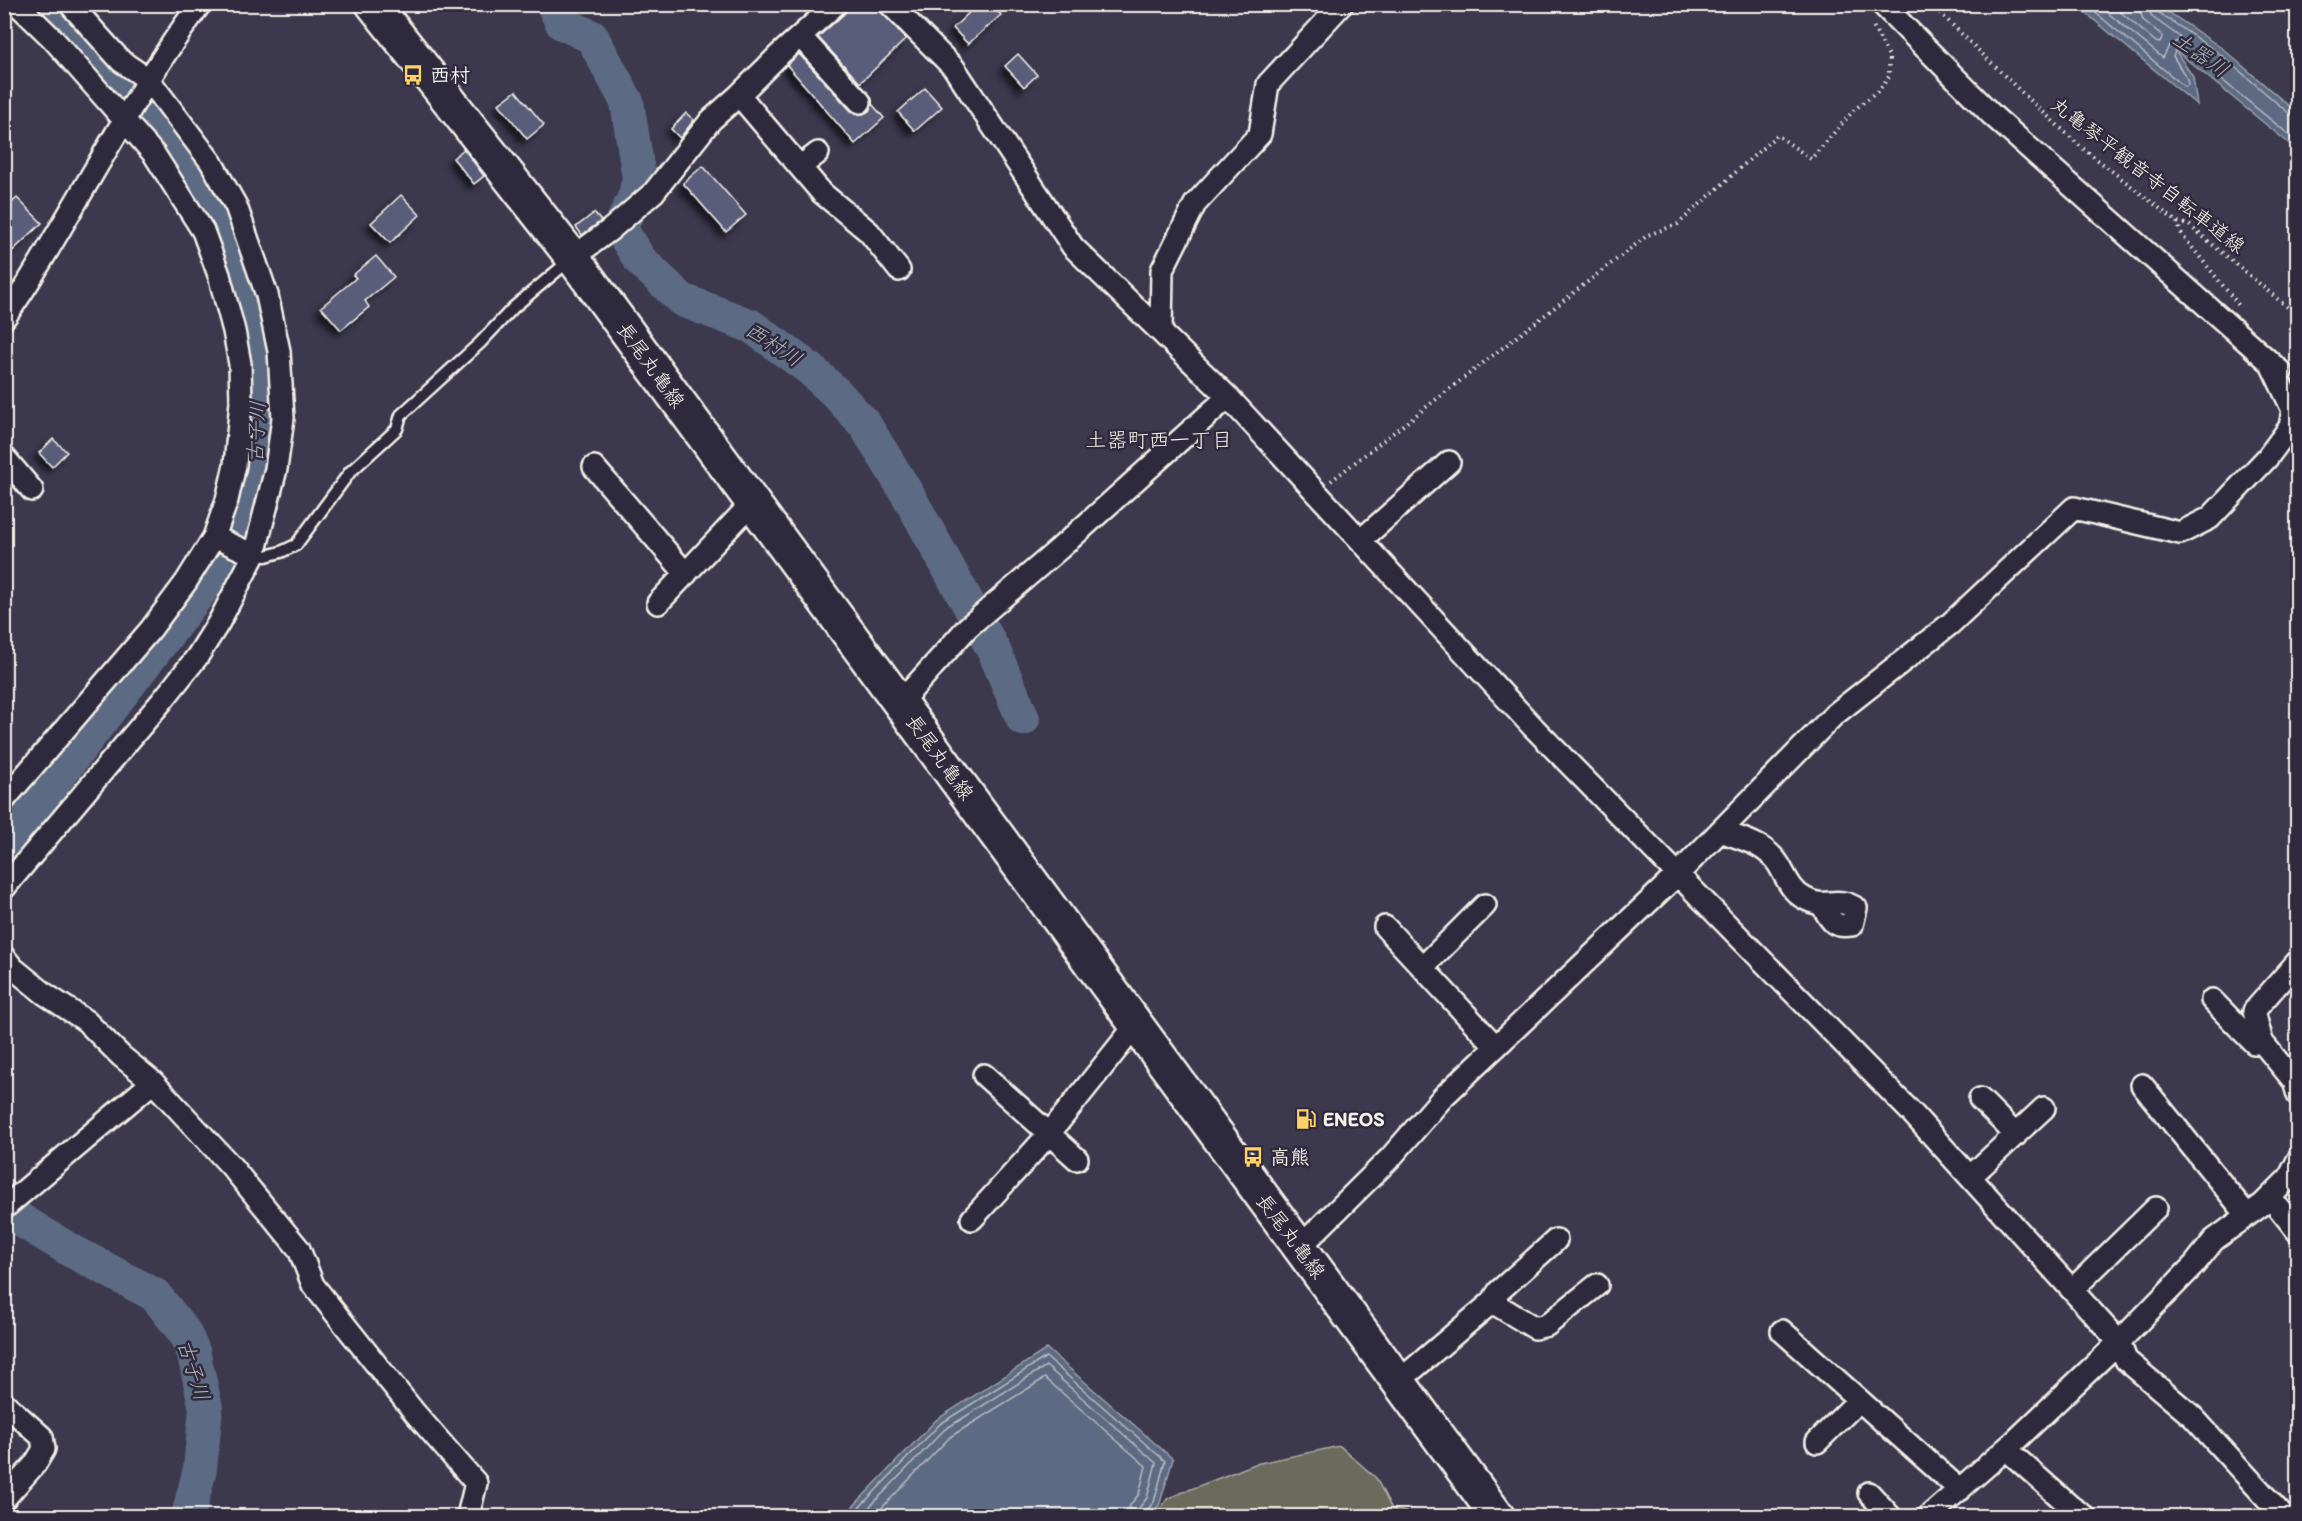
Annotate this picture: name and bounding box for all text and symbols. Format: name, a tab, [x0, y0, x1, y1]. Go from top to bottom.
water label: 土器川	[2168, 26, 2234, 82]
bus stop icon: 西村	[401, 63, 425, 87]
place label: 西村	[430, 63, 470, 87]
street label: 丸亀琴平観音寺自転車道線	[2046, 92, 2250, 258]
water label: 西村川	[741, 316, 807, 372]
street label: 長尾丸亀線	[612, 317, 690, 413]
water label: 古子川	[242, 400, 270, 464]
district label: 土器町西一丁目	[1086, 427, 1233, 452]
street label: 長尾丸亀線	[901, 709, 979, 805]
fuel station icon: ENEOS	[1294, 1107, 1318, 1131]
place label: ENEOS	[1323, 1107, 1384, 1131]
bus stop icon: 高熊	[1241, 1145, 1265, 1169]
place label: 高熊	[1270, 1145, 1310, 1169]
street label: 長尾丸亀線	[1251, 1189, 1331, 1283]
water label: 古子川	[173, 1336, 215, 1404]

